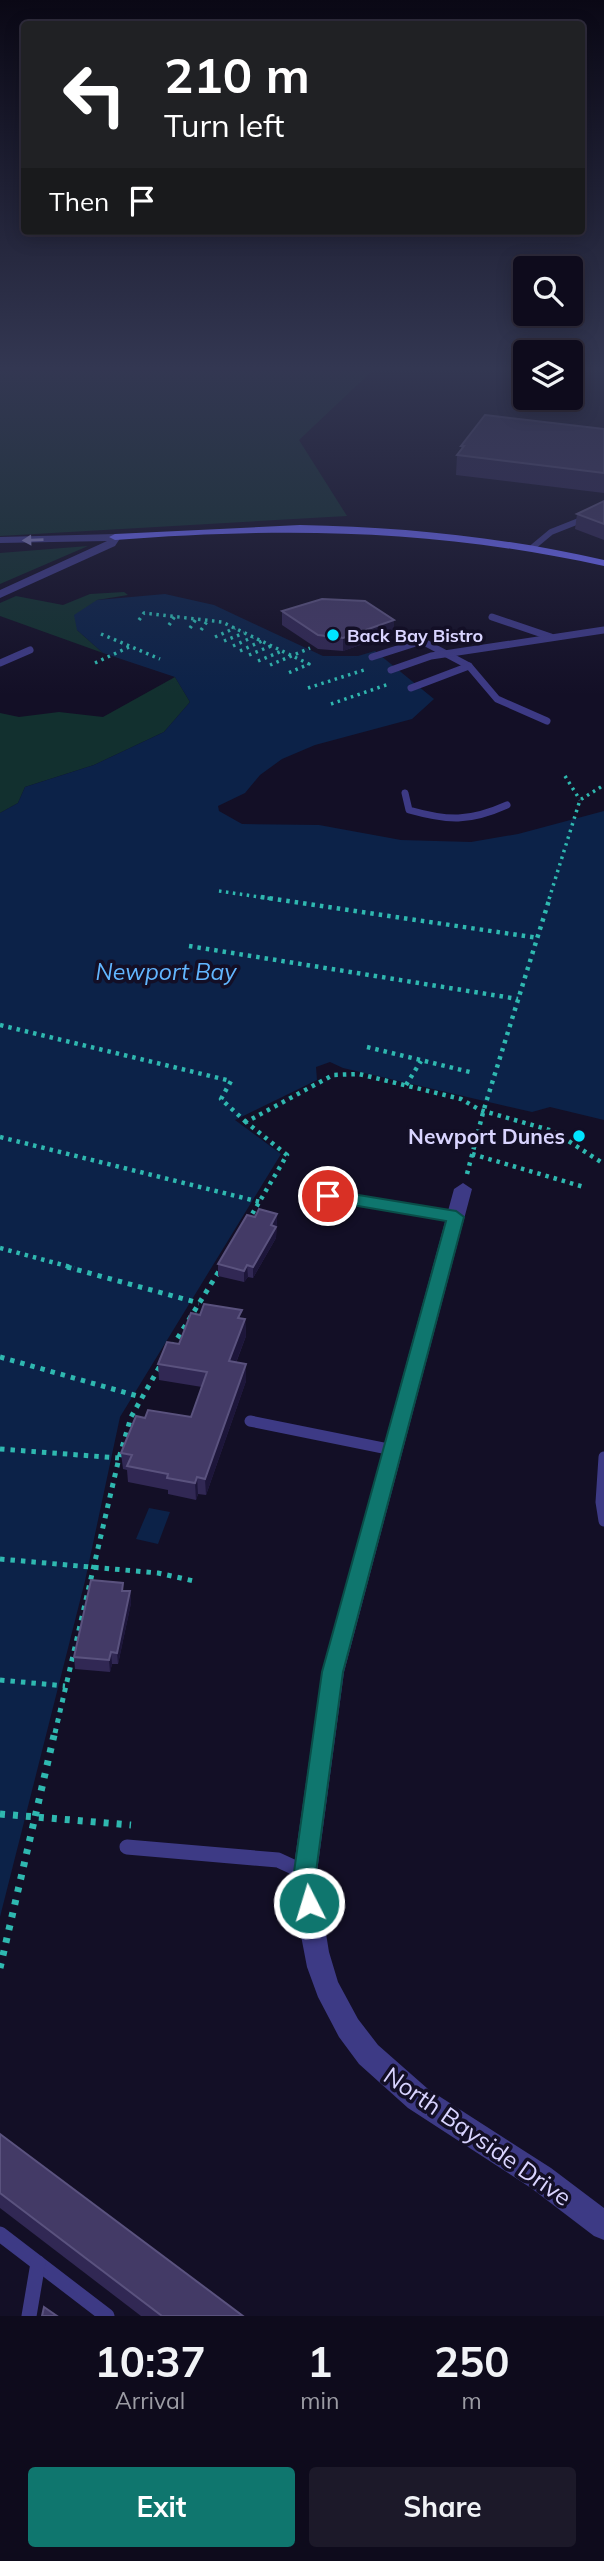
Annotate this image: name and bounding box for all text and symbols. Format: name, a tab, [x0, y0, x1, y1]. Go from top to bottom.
text: 210 m	[164, 44, 310, 105]
icon: left	[49, 49, 140, 140]
text: Turn left	[164, 105, 284, 145]
icon: arrive	[123, 182, 161, 220]
text: Then	[49, 185, 109, 218]
map controls	[513, 256, 583, 410]
button: search	[513, 256, 583, 326]
button: layers	[513, 340, 583, 410]
one-way arrow	[22, 535, 44, 546]
place label: Back Bay Bistro	[347, 624, 483, 647]
marker: Back Bay Bistro	[325, 627, 341, 643]
water label: Newport Bay	[95, 957, 237, 986]
place label: Newport Dunes	[408, 1123, 565, 1149]
marker: Newport Dunes	[571, 1128, 587, 1144]
pin	[298, 1166, 358, 1226]
icon: arrive	[309, 1177, 347, 1215]
position arrow	[272, 1866, 346, 1940]
street label: North Bayside Drive	[378, 2060, 578, 2212]
text: 10:37	[95, 2335, 206, 2388]
text: 1	[307, 2335, 332, 2388]
text: 250	[434, 2335, 509, 2388]
text: Arrival	[115, 2386, 185, 2415]
text: min	[300, 2386, 339, 2415]
text: m	[462, 2386, 482, 2415]
button: Exit	[28, 2467, 295, 2547]
button: Share	[309, 2467, 576, 2547]

